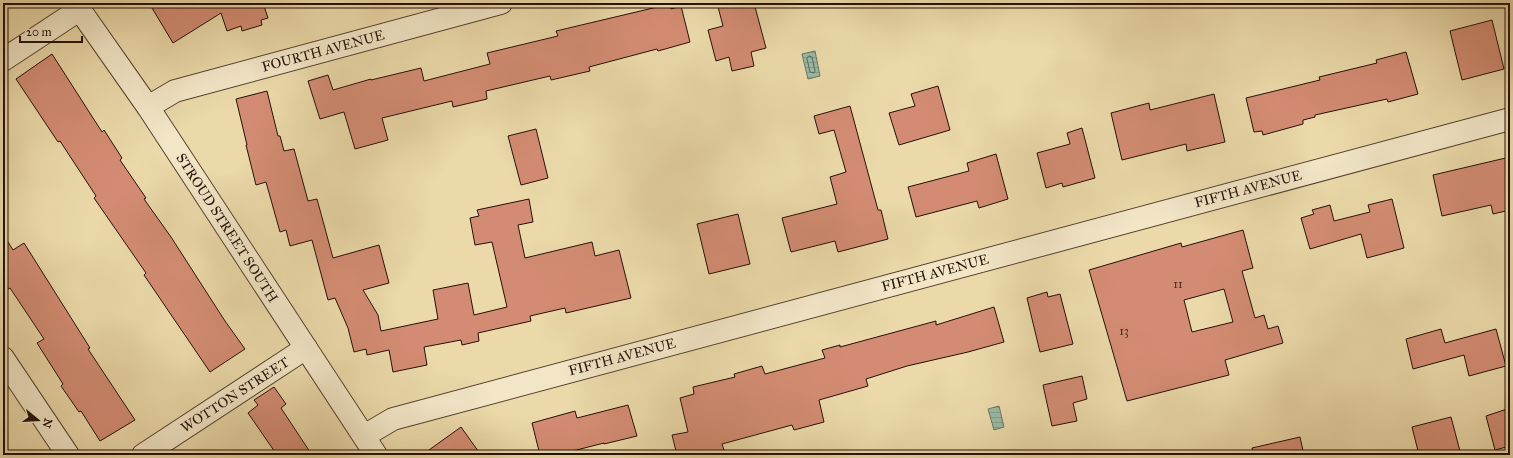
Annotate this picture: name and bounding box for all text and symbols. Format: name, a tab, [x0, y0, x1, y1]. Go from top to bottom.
scale bar	[20, 18, 82, 44]
text: 20 m	[26, 25, 52, 39]
street label: FOURTH AVENUE	[260, 26, 386, 76]
street label: STROUD STREET SOUTH	[172, 150, 282, 306]
street label: FIFTH AVENUE	[1193, 167, 1303, 211]
street label: FIFTH AVENUE	[880, 251, 990, 295]
house number: 11	[1173, 277, 1183, 291]
house number: 13	[1119, 324, 1129, 338]
street label: FIFTH AVENUE	[567, 335, 677, 379]
street label: WOTTON STREET	[178, 353, 293, 436]
north arrow	[18, 400, 58, 440]
text: N	[39, 416, 55, 430]

